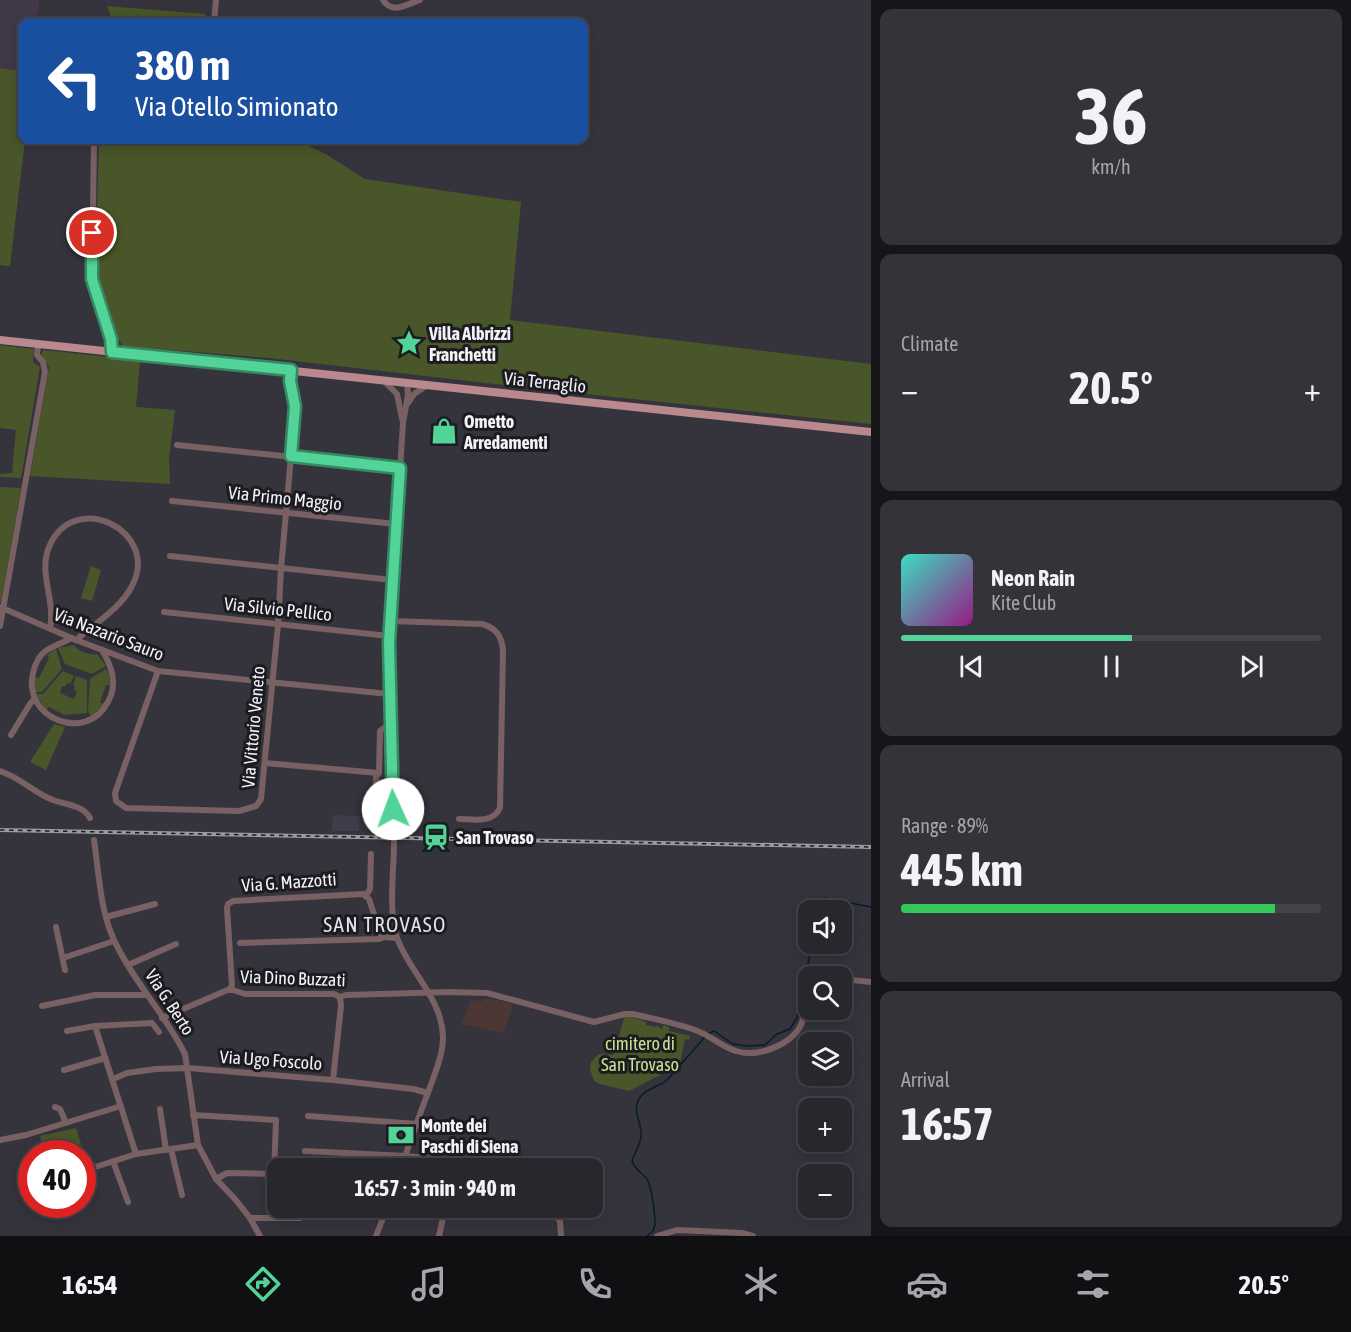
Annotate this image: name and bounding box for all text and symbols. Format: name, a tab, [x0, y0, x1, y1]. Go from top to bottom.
text: 380 m	[135, 41, 230, 89]
icon: left	[36, 42, 114, 120]
text: 36	[1074, 71, 1148, 161]
text: Via Otello Simionato	[135, 91, 338, 122]
text: km/h	[1091, 155, 1131, 178]
pin	[66, 207, 117, 258]
icon: arrive	[75, 216, 108, 249]
place label: Villa Albrizzi Franchetti	[428, 323, 511, 365]
place icon: Villa Albrizzi Franchetti	[394, 328, 424, 358]
text: Climate	[901, 332, 958, 355]
text: 20.5°	[1069, 362, 1153, 414]
street label: Via Terraglio	[503, 367, 587, 397]
text: −	[901, 370, 918, 408]
text: +	[1304, 370, 1321, 408]
place label: Ometto Arredamenti	[463, 411, 548, 453]
shop icon: Ometto Arredamenti	[429, 416, 459, 446]
street label: Via Primo Maggio	[227, 482, 343, 514]
text: Neon Rain	[991, 565, 1075, 591]
text: Kite Club	[991, 591, 1056, 614]
street label: Via Silvio Pellico	[223, 593, 333, 625]
street label: Via Nazario Sauro	[51, 603, 167, 665]
icon: previous	[955, 650, 988, 683]
icon: pause	[1095, 650, 1128, 683]
icon: next	[1235, 650, 1268, 683]
street label: Via Vittorio Veneto	[237, 665, 269, 789]
position arrow	[361, 777, 425, 841]
text: Range · 89%	[901, 814, 988, 837]
station icon: San Trovaso	[421, 822, 451, 852]
place label: San Trovaso	[456, 827, 534, 848]
text: 445 km	[901, 844, 1023, 896]
street label: Via G. Mazzotti	[241, 868, 337, 896]
map controls	[798, 900, 852, 1218]
button: sound	[798, 900, 852, 954]
district label: SAN TROVASO	[323, 912, 447, 936]
street label: Via G. Berto	[141, 965, 199, 1039]
street label: Via Dino Buzzati	[240, 966, 346, 990]
button: search	[798, 966, 852, 1020]
button: layers	[798, 1032, 852, 1086]
park label: cimitero di San Trovaso	[601, 1033, 679, 1075]
street label: Via Ugo Foscolo	[219, 1046, 323, 1074]
text: Arrival	[901, 1068, 950, 1091]
button: +	[798, 1098, 852, 1152]
text: 16:57	[901, 1098, 994, 1150]
place label: Monte dei Paschi di Siena	[421, 1115, 518, 1157]
bank icon: Monte dei Paschi di Siena	[386, 1120, 416, 1150]
speed limit sign: 40	[18, 1140, 96, 1218]
button: −	[798, 1164, 852, 1218]
text: 16:57 · 3 min · 940 m	[354, 1175, 516, 1201]
icon: directions	[242, 1263, 284, 1305]
icon: music	[408, 1263, 450, 1305]
icon: phone	[574, 1263, 616, 1305]
icon: climate	[740, 1263, 782, 1305]
icon: car	[906, 1263, 948, 1305]
icon: filters	[1072, 1263, 1114, 1305]
text: 16:54	[62, 1269, 118, 1300]
text: 20.5°	[1239, 1269, 1289, 1300]

